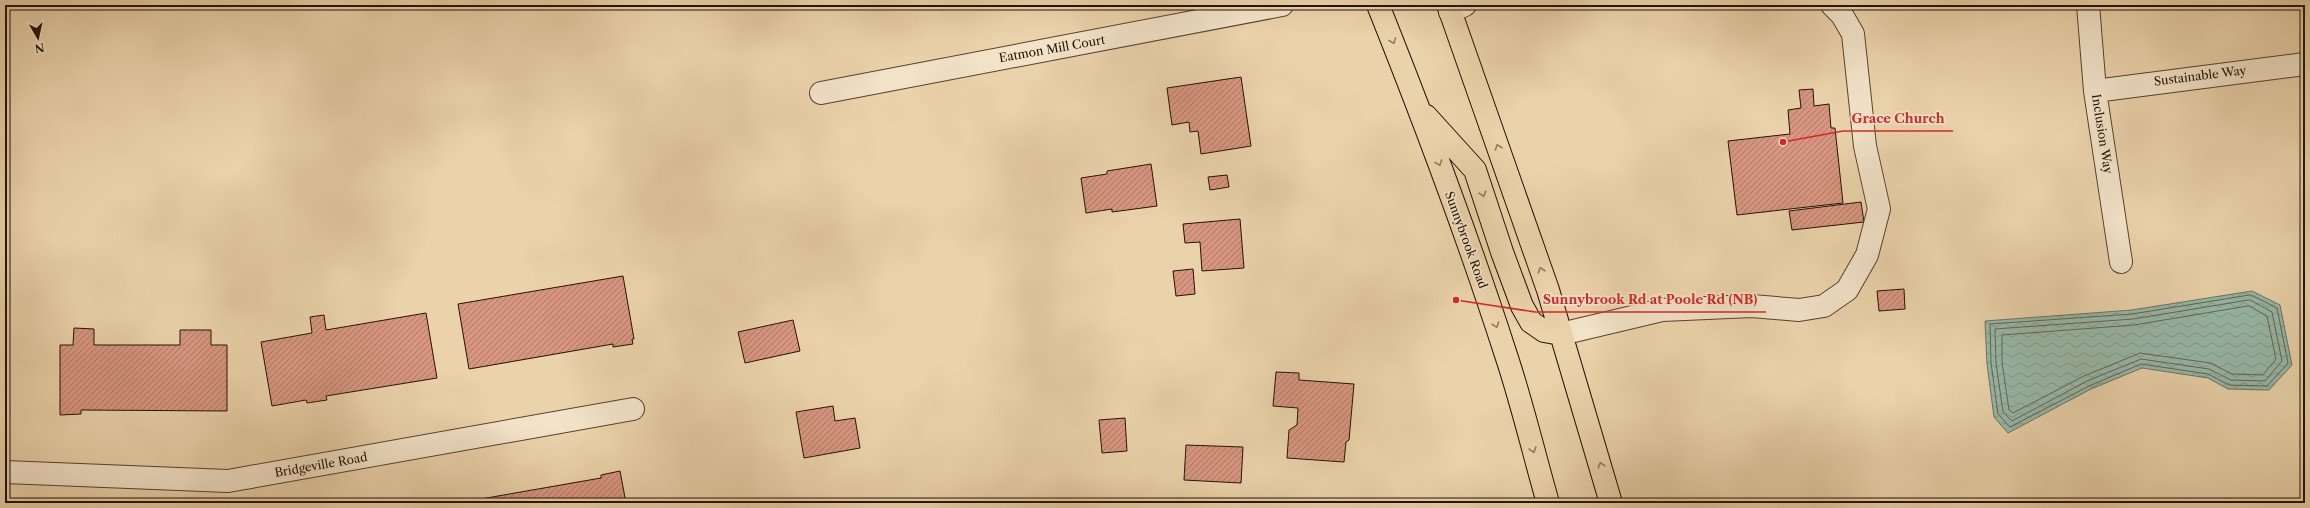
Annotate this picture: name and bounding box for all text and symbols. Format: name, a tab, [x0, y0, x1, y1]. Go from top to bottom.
north arrow	[18, 18, 58, 58]
street label: Eatmon Mill Court	[998, 32, 1107, 65]
one-way arrow	[1388, 38, 1396, 45]
text: N	[33, 40, 45, 56]
street label: Sustainable Way	[2153, 62, 2247, 89]
street label: Inclusion Way	[2089, 93, 2116, 175]
callout: Grace Church	[1843, 106, 1953, 131]
text: Grace Church	[1851, 110, 1945, 126]
one-way arrow	[1494, 144, 1503, 151]
one-way arrow	[1434, 159, 1442, 166]
street label: Sunnybrook Road	[1442, 189, 1491, 291]
one-way arrow	[1478, 190, 1487, 197]
one-way arrow	[1537, 267, 1545, 274]
callout: Sunnybrook Rd at Poole Rd (NB)	[1535, 287, 1766, 312]
text: Sunnybrook Rd at Poole Rd (NB)	[1543, 291, 1757, 307]
one-way arrow	[1491, 321, 1500, 328]
one-way arrow	[1528, 446, 1537, 453]
street label: Bridgeville Road	[273, 449, 369, 480]
one-way arrow	[1597, 462, 1606, 469]

